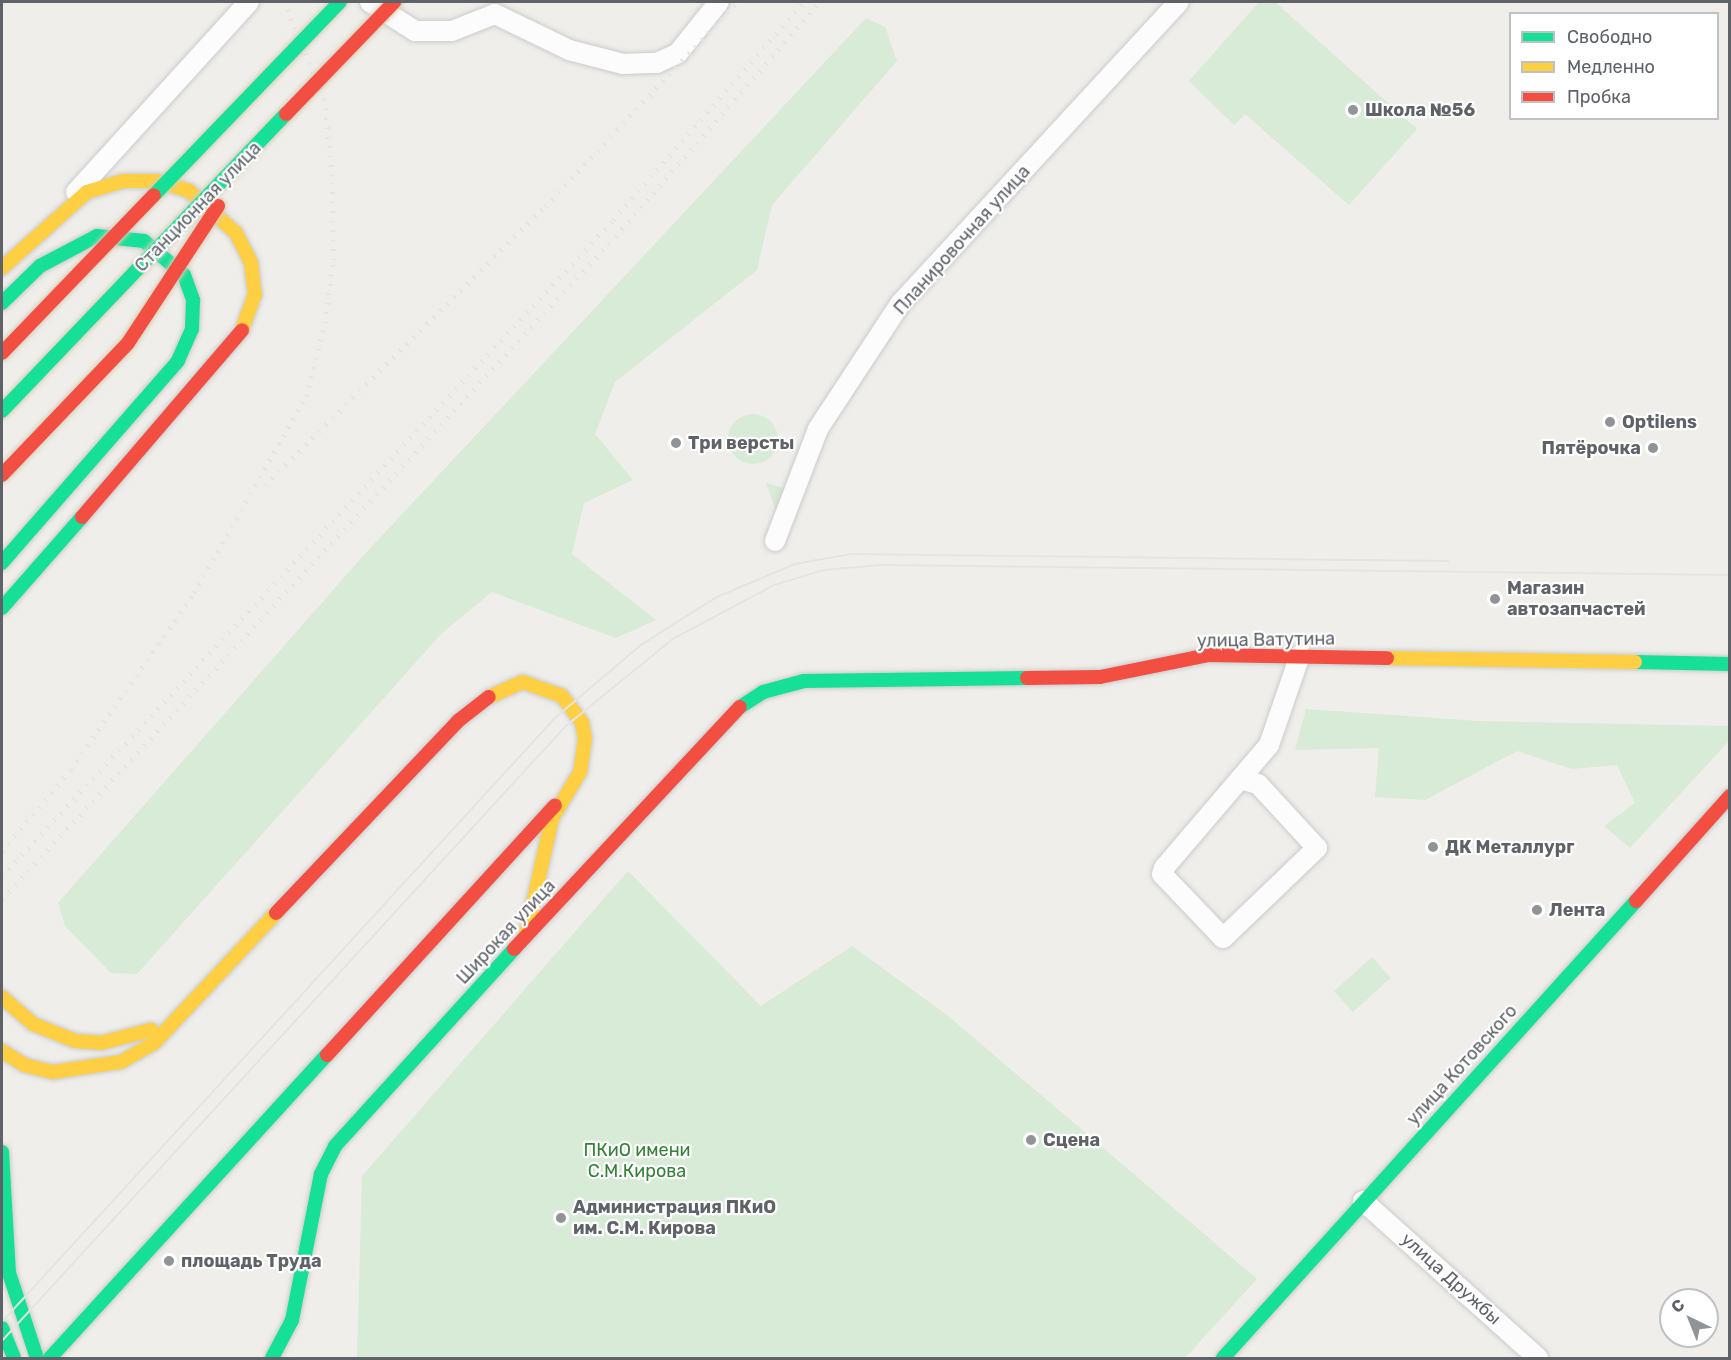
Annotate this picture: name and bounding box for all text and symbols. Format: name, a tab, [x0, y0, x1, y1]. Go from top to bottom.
legend	[1509, 12, 1719, 120]
text: Свободно	[1567, 26, 1652, 48]
text: Медленно	[1567, 56, 1655, 78]
text: Пробка	[1567, 86, 1631, 108]
place label: Школа №56	[1365, 99, 1475, 121]
marker: Школа №56	[1346, 103, 1360, 117]
street label: Станционная улица	[130, 138, 266, 276]
street label: Планировочная улица	[889, 161, 1035, 319]
place label: Optilens	[1622, 411, 1697, 433]
marker: Optilens	[1603, 415, 1617, 429]
place label: Три версты	[688, 432, 794, 454]
marker: Три версты	[669, 436, 683, 450]
place label: Пятёрочка	[1541, 437, 1641, 459]
marker: Пятёрочка	[1646, 441, 1660, 455]
place label: Магазин автозапчастей	[1507, 578, 1646, 620]
marker: Магазин автозапчастей	[1488, 592, 1502, 606]
street label: улица Ватутина	[1197, 628, 1335, 652]
place label: ДК Металлург	[1445, 836, 1574, 858]
marker: ДК Металлург	[1426, 840, 1440, 854]
street label: Широкая улица	[452, 875, 560, 989]
place label: Лента	[1549, 899, 1605, 921]
marker: Лента	[1530, 903, 1544, 917]
street label: улица Котовского	[1402, 1000, 1522, 1130]
place label: Сцена	[1043, 1129, 1100, 1151]
marker: Сцена	[1024, 1133, 1038, 1147]
park label: ПКиО имени С.М.Кирова	[583, 1140, 691, 1182]
place label: Администрация ПКиО им. С.М. Кирова	[573, 1197, 776, 1240]
marker: Администрация ПКиО им. С.М. Кирова	[554, 1211, 568, 1225]
street label: улица Дружбы	[1397, 1229, 1505, 1329]
place label: площадь Труда	[181, 1250, 322, 1272]
marker: площадь Труда	[162, 1254, 176, 1268]
north arrow	[1659, 1288, 1719, 1348]
text: С	[1667, 1295, 1688, 1317]

